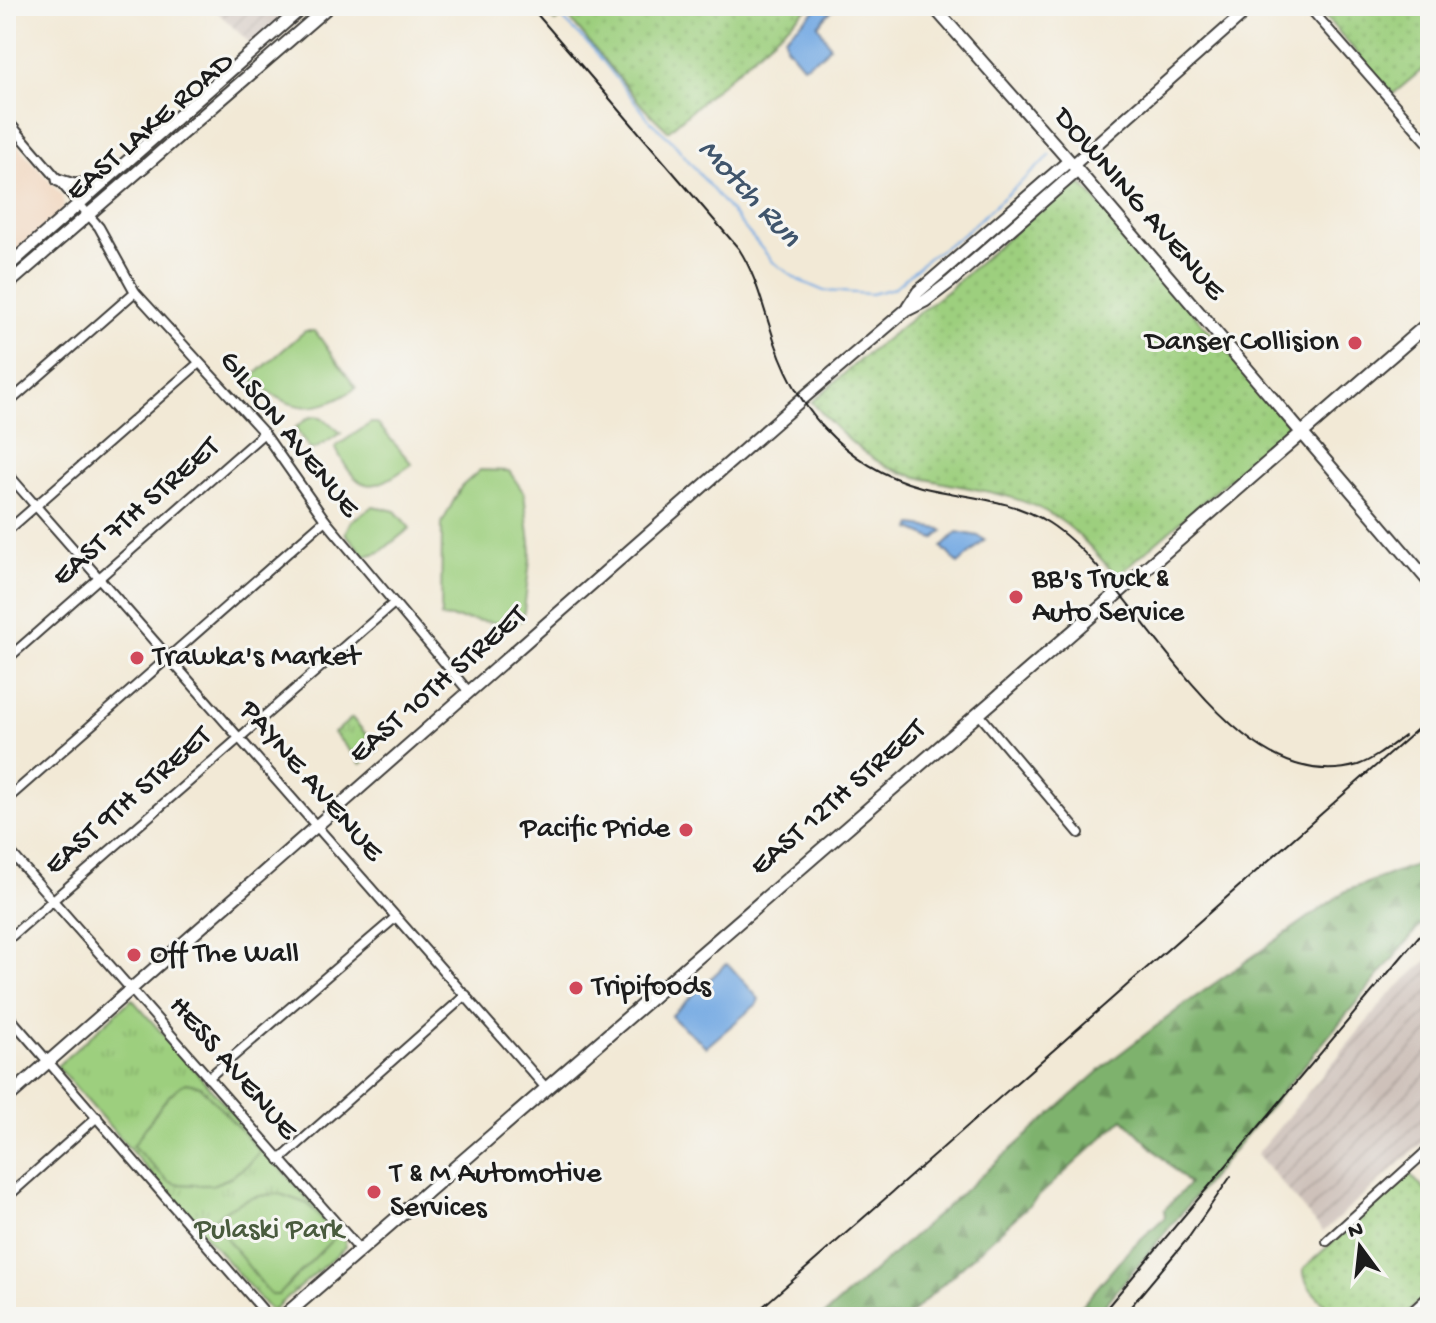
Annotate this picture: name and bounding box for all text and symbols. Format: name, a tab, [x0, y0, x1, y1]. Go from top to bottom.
street label: EAST LAKE ROAD	[60, 45, 242, 210]
street label: DOWNING AVENUE	[1043, 100, 1232, 310]
water label: Motch Run	[688, 132, 808, 257]
place label: Danser Collision	[1143, 326, 1339, 361]
marker: Danser Collision	[1346, 334, 1364, 352]
street label: GILSON AVENUE	[210, 345, 367, 526]
street label: EAST 7TH STREET	[46, 430, 229, 595]
place label: BB's Truck & Auto Service	[1031, 563, 1185, 632]
marker: BB's Truck & Auto Service	[1007, 588, 1025, 606]
street label: EAST 10TH STREET	[343, 598, 536, 773]
place label: Trawka's Market	[151, 641, 363, 676]
marker: Trawka's Market	[128, 649, 146, 667]
street label: PAYNE AVENUE	[230, 693, 390, 871]
street label: EAST 12TH STREET	[744, 712, 935, 885]
street label: EAST 9TH STREET	[38, 719, 221, 884]
place label: Pacific Pride	[519, 813, 671, 848]
marker: Pacific Pride	[677, 821, 695, 839]
place label: Off The Wall	[150, 938, 299, 973]
marker: Off The Wall	[125, 946, 143, 964]
place label: Tripifoods	[590, 971, 712, 1006]
marker: Tripifoods	[567, 979, 585, 997]
street label: HESS AVENUE	[160, 990, 305, 1149]
place label: T & M Automotive Services	[388, 1158, 602, 1227]
marker: T & M Automotive Services	[365, 1183, 383, 1201]
north arrow	[1320, 1207, 1400, 1287]
park label: Pulaski Park	[193, 1214, 346, 1249]
text: N	[1346, 1217, 1366, 1246]

